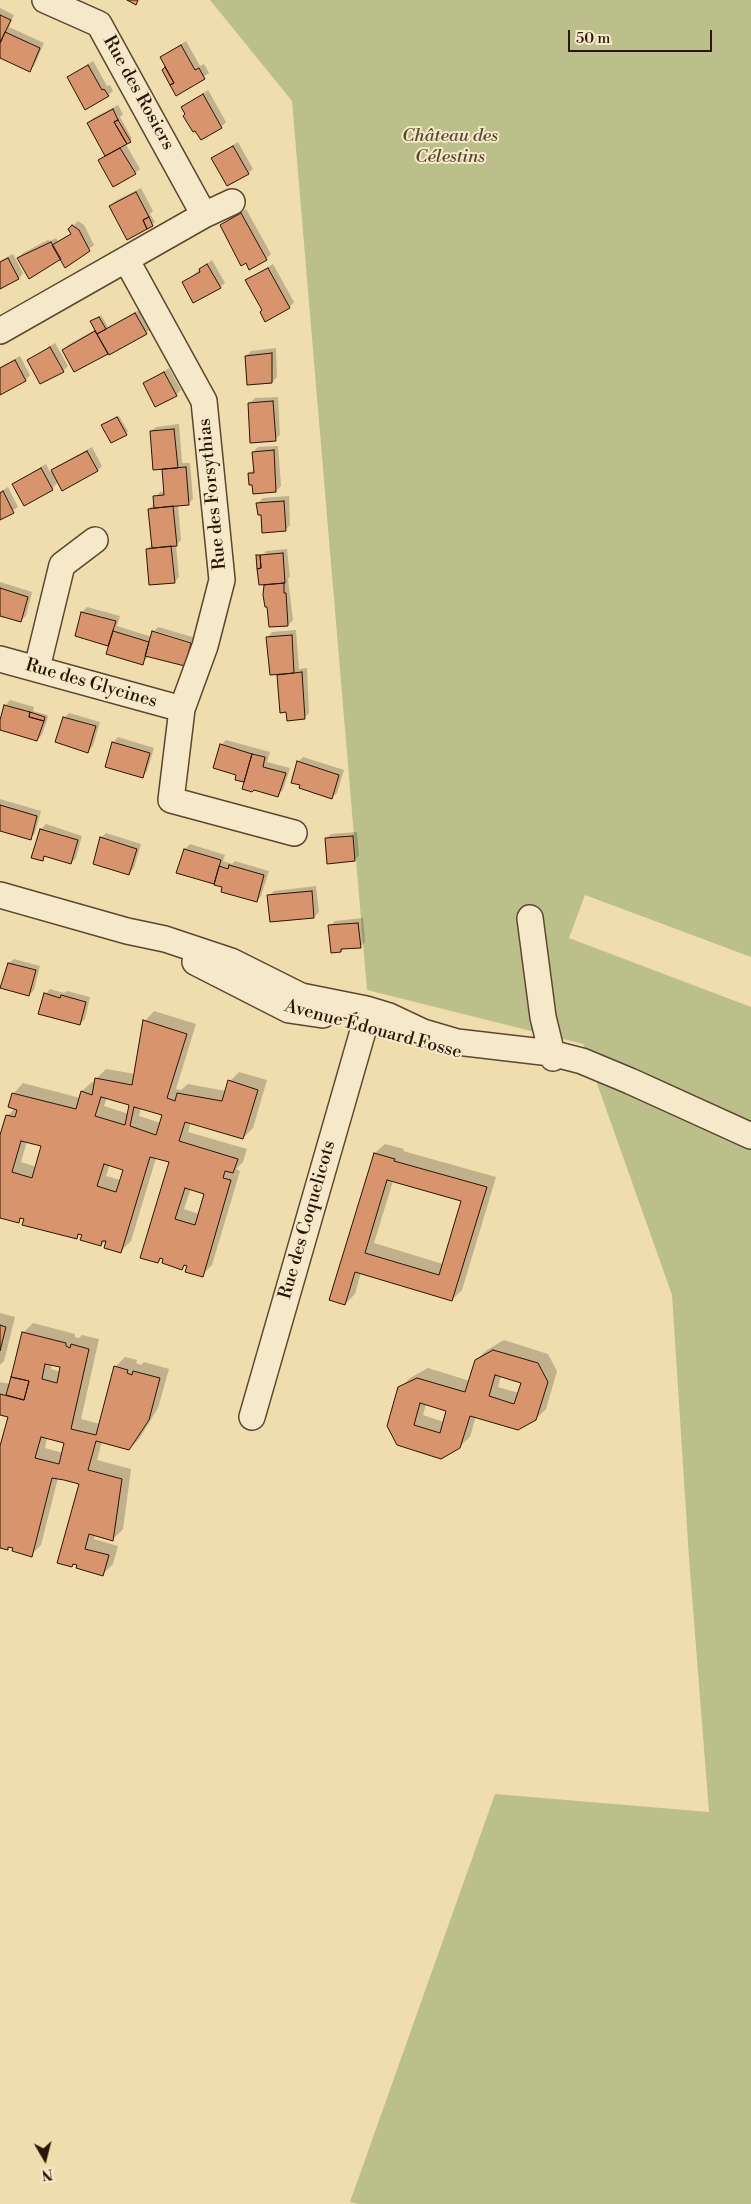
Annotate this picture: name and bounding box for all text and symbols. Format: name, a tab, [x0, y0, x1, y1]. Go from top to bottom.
scale bar	[571, 20, 715, 52]
text: 50 m	[576, 29, 610, 48]
street label: Rue des Rosiers	[98, 32, 178, 154]
park label: Château des Célestins	[402, 126, 498, 168]
street label: Rue des Forsythias	[194, 417, 232, 571]
street label: Rue des Glycines	[23, 655, 159, 713]
street label: Avenue Édouard Fosse	[282, 996, 464, 1064]
street label: Rue des Coquelicots	[275, 1138, 341, 1302]
north arrow	[20, 2134, 70, 2184]
text: N	[40, 2164, 54, 2184]

